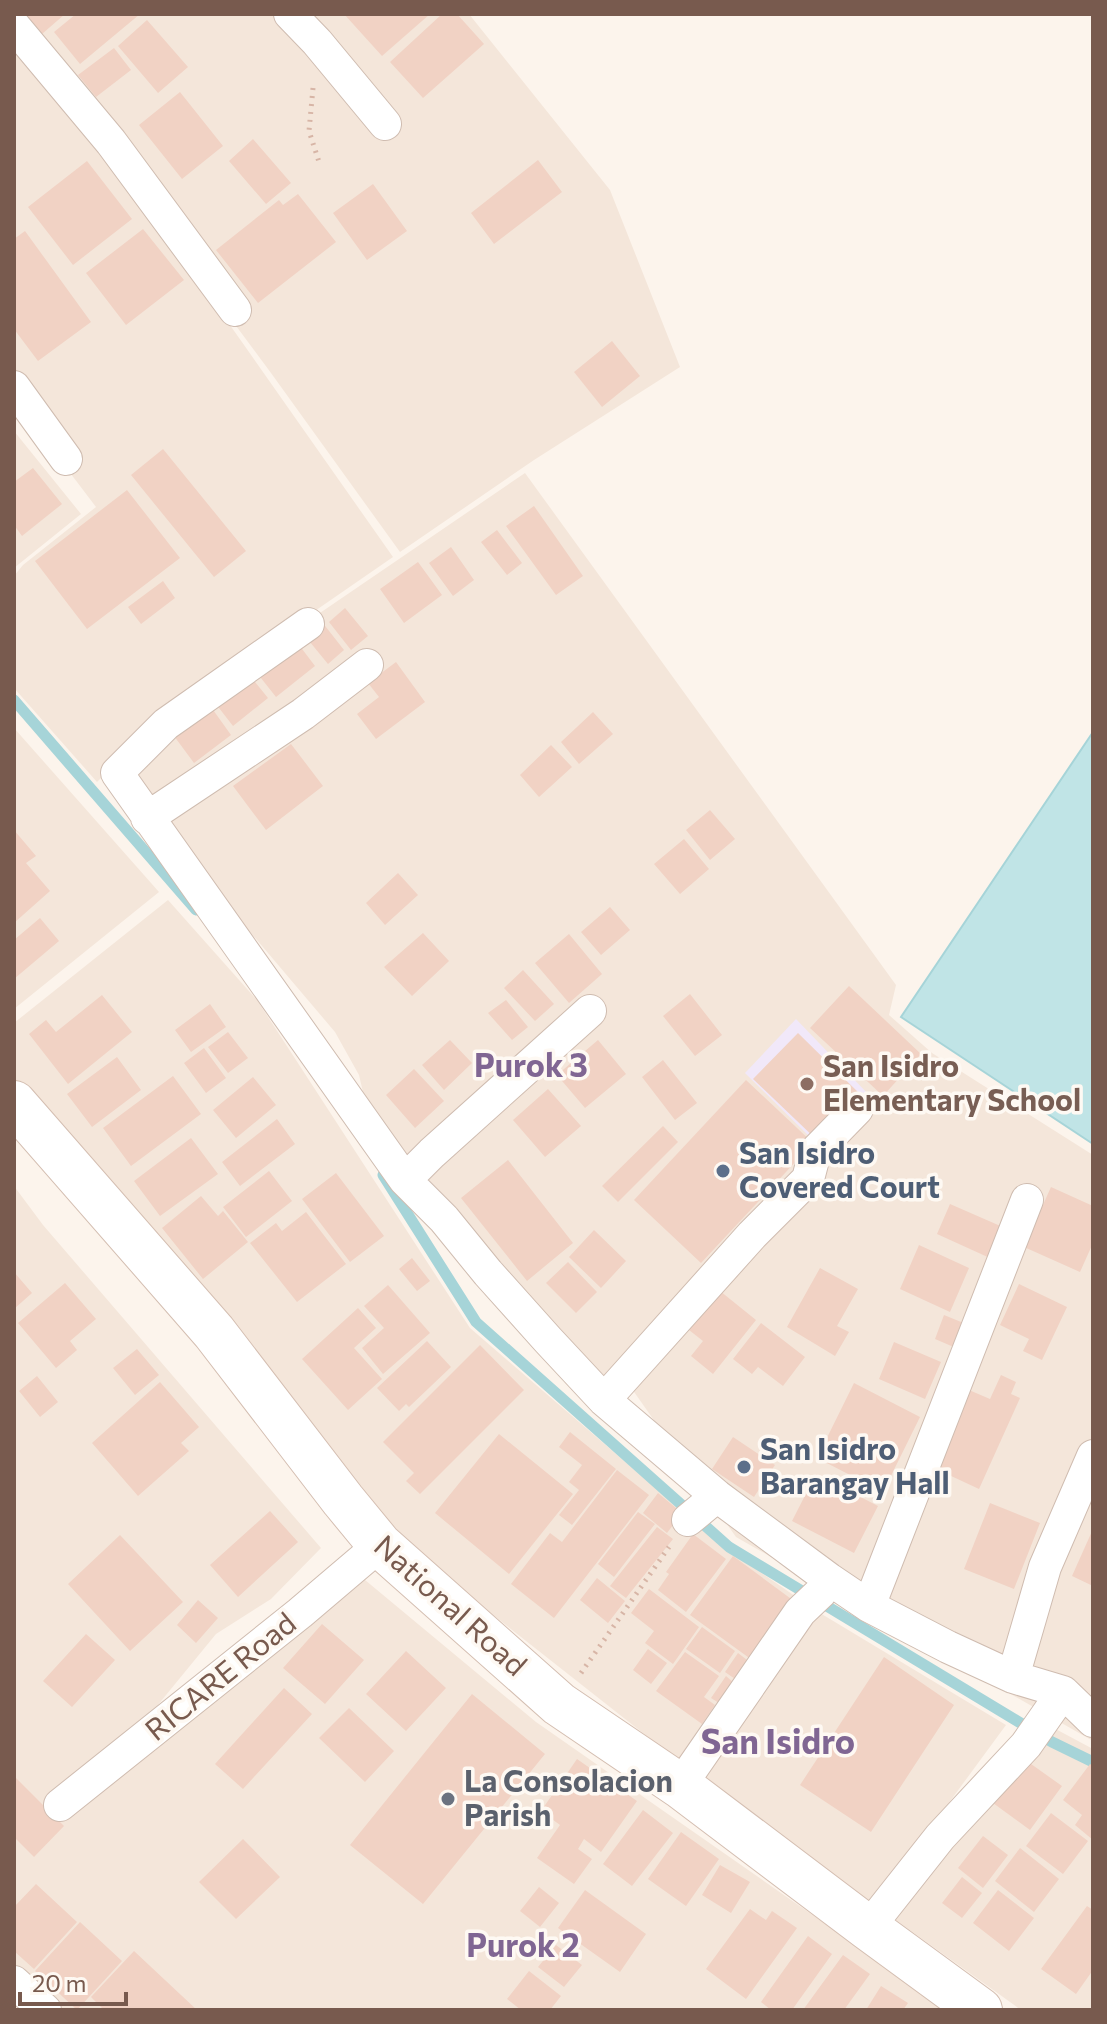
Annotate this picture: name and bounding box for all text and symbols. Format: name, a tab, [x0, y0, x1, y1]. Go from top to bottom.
district label: Purok 3	[474, 1044, 588, 1084]
place label: San Isidro Elementary School	[823, 1046, 1081, 1117]
marker: San Isidro Elementary School	[798, 1075, 816, 1093]
place label: San Isidro Covered Court	[739, 1133, 940, 1204]
marker: San Isidro Covered Court	[714, 1162, 732, 1180]
place label: San Isidro Barangay Hall	[760, 1429, 950, 1500]
marker: San Isidro Barangay Hall	[735, 1458, 753, 1476]
street label: National Road	[368, 1526, 536, 1682]
street label: RICARE Road	[136, 1603, 302, 1747]
district label: San Isidro	[701, 1719, 855, 1761]
place label: La Consolacion Parish	[464, 1761, 673, 1832]
marker: La Consolacion Parish	[439, 1790, 457, 1808]
district label: Purok 2	[466, 1924, 580, 1964]
scale bar	[20, 1956, 126, 2006]
text: 20 m	[32, 1968, 86, 1997]

